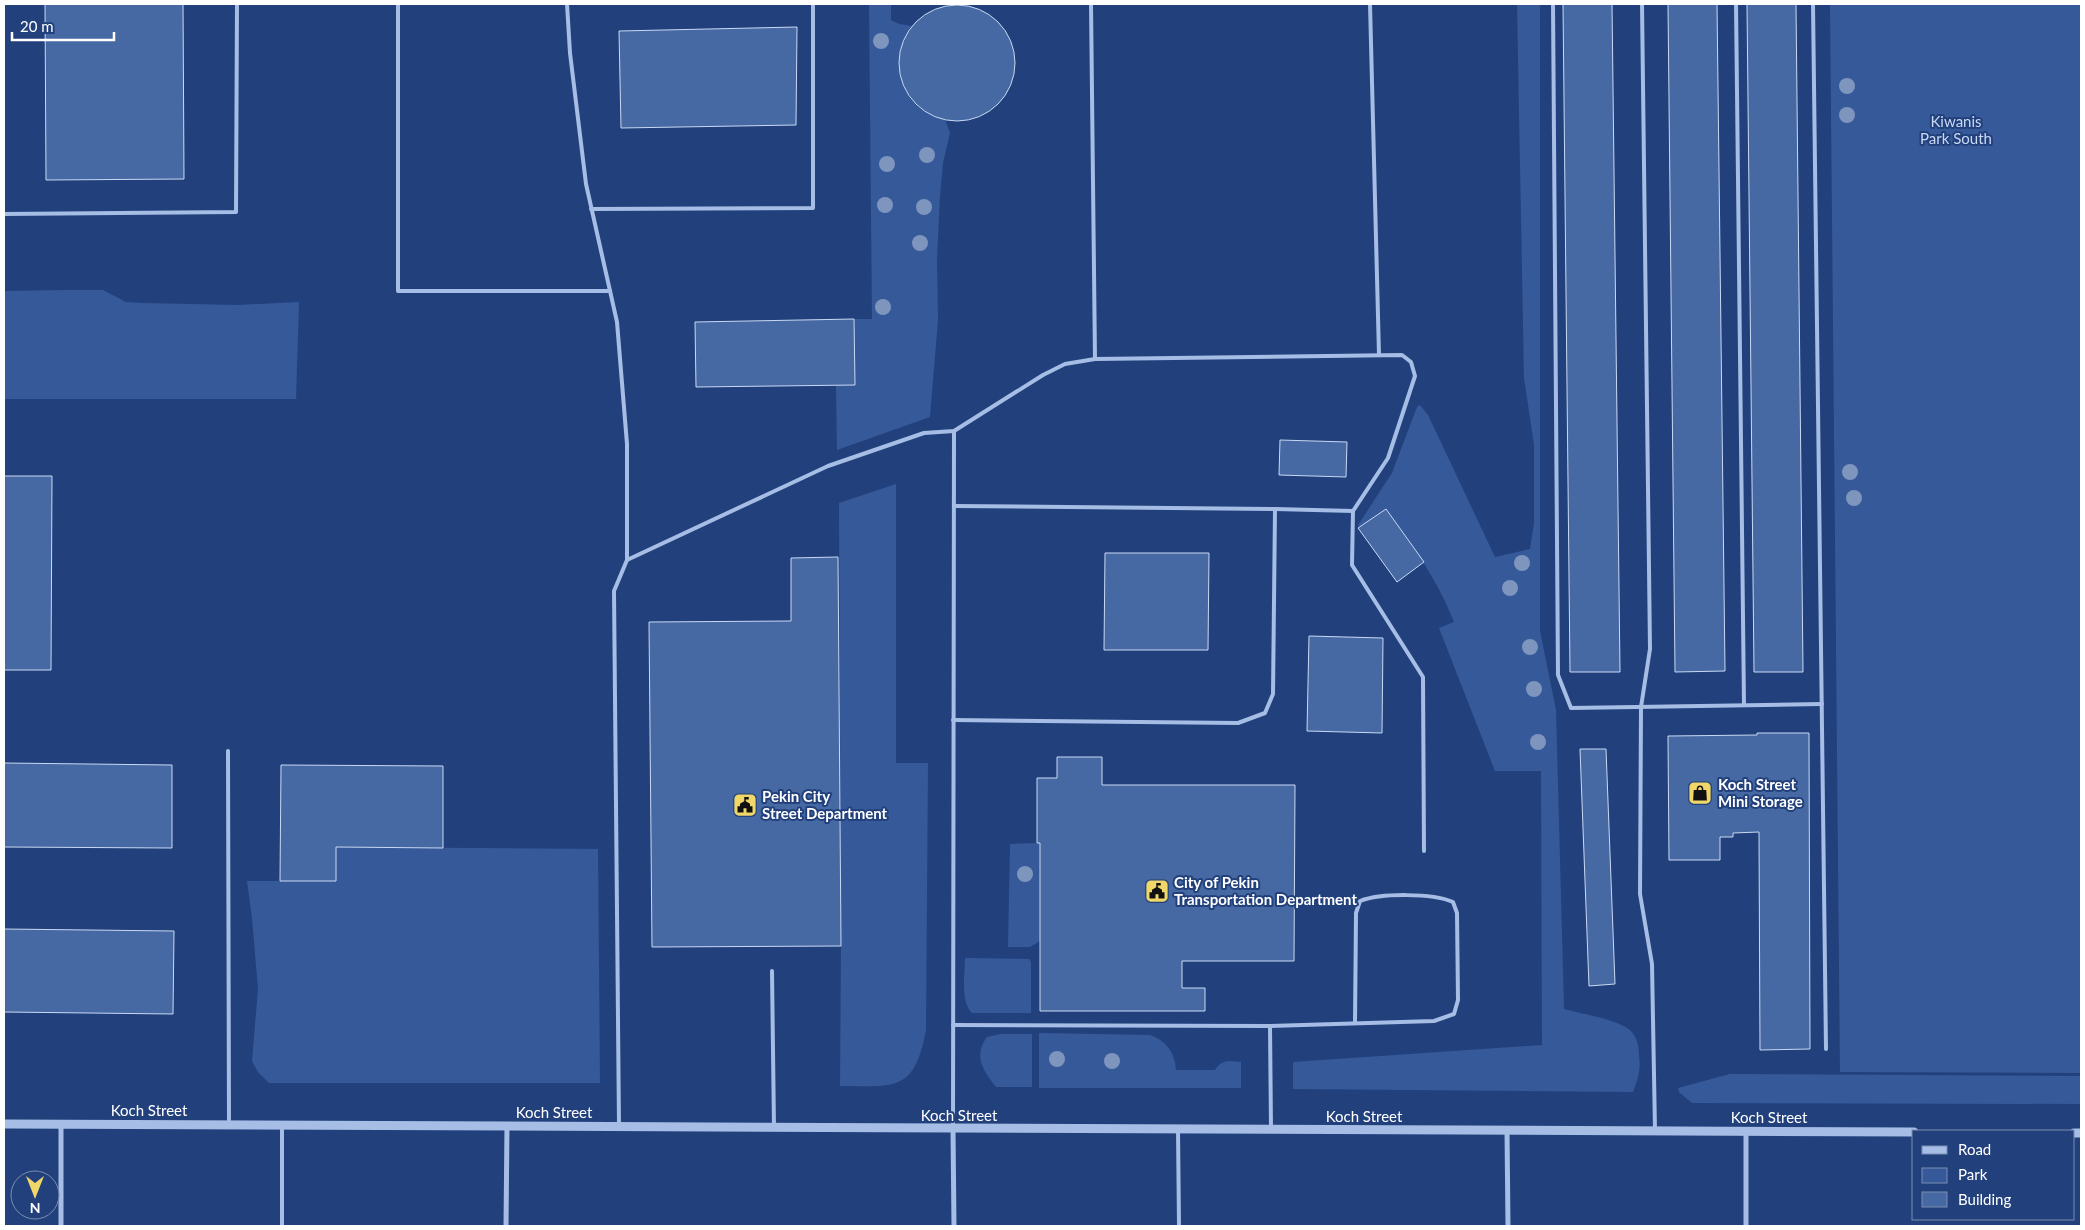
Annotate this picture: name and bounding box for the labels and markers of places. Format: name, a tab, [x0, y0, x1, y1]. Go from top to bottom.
place label: Koch Street Mini Storage	[1718, 775, 1803, 810]
shop icon: Koch Street Mini Storage	[1687, 780, 1713, 806]
place label: Pekin City Street Department	[762, 787, 888, 822]
public building icon: Pekin City Street Department	[732, 792, 758, 818]
place label: City of Pekin Transportation Department	[1174, 873, 1357, 908]
public building icon: City of Pekin Transportation Department	[1144, 878, 1170, 904]

